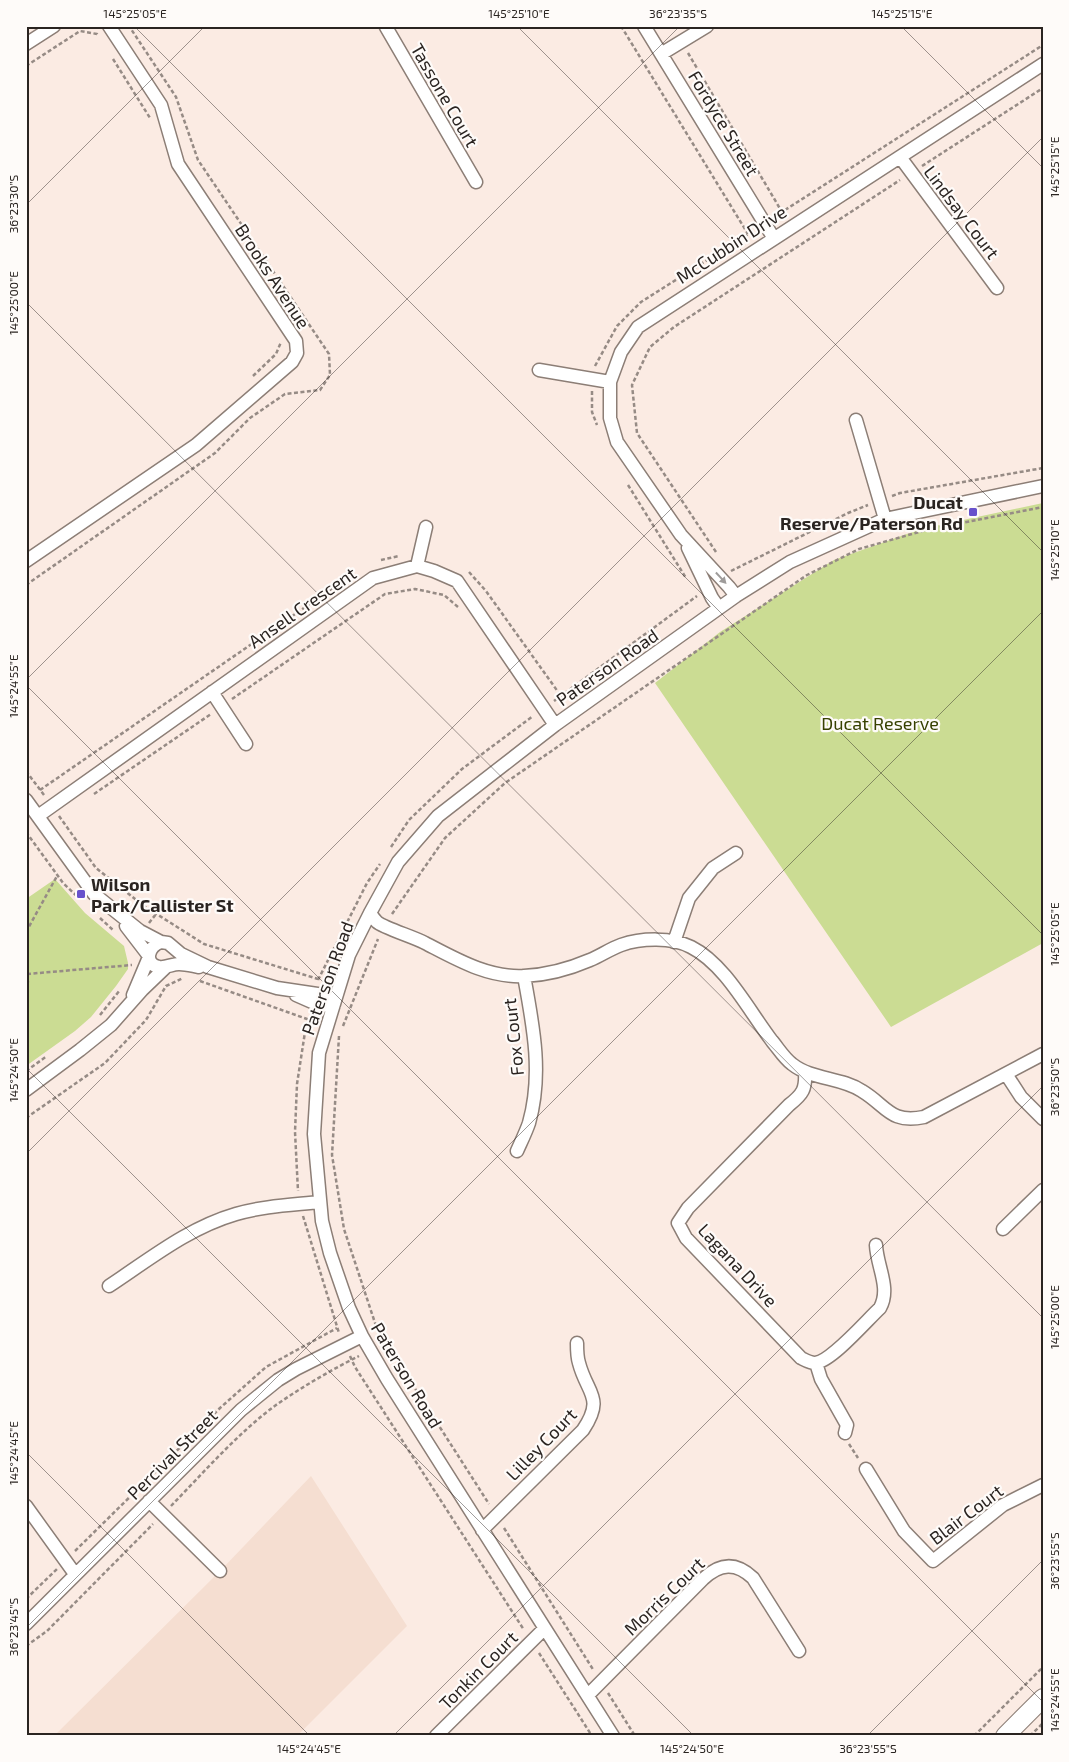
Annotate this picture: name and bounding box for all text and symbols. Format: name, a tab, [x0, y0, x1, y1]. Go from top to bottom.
text: 145°25'05"E	[103, 6, 167, 20]
text: 145°25'10"E	[488, 6, 550, 20]
text: 36°23'35"S	[649, 6, 707, 20]
text: 145°25'15"E	[872, 6, 933, 20]
street label: Tassone Court	[406, 39, 484, 151]
street label: Fordyce Street	[684, 66, 764, 180]
text: 145°25'15"E	[1047, 136, 1061, 197]
street label: Lindsay Court	[920, 161, 1004, 263]
text: 36°23'30"S	[6, 174, 20, 233]
street label: McCubbin Drive	[672, 200, 790, 288]
street label: Brooks Avenue	[231, 219, 315, 333]
text: 145°25'00"E	[6, 271, 20, 335]
place label: Ducat Reserve/Paterson Rd	[780, 491, 964, 534]
marker: Ducat Reserve/Paterson Rd	[967, 506, 979, 518]
text: 145°25'10"E	[1047, 519, 1061, 581]
street label: Ansell Crescent	[244, 562, 360, 652]
one-way arrow	[715, 572, 727, 584]
street label: Paterson Road	[552, 624, 662, 710]
text: 145°24'55"E	[6, 654, 20, 718]
park label: Ducat Reserve	[821, 712, 939, 734]
place label: Wilson Park/Callister St	[91, 873, 234, 916]
marker: Wilson Park/Callister St	[75, 888, 87, 900]
text: 145°25'05"E	[1047, 902, 1061, 966]
street label: Paterson Road	[296, 918, 358, 1038]
street label: Fox Court	[498, 997, 528, 1077]
text: 145°24'50"E	[6, 1038, 20, 1102]
text: 36°23'50"S	[1047, 1058, 1061, 1116]
street label: Lagana Drive	[694, 1219, 782, 1311]
text: 145°25'00"E	[1047, 1285, 1061, 1349]
street label: Paterson Road	[367, 1318, 447, 1432]
street label: Lilley Court	[501, 1403, 581, 1485]
street label: Percival Street	[122, 1404, 222, 1504]
text: 145°24'45"E	[6, 1421, 20, 1485]
street label: Blair Court	[925, 1479, 1007, 1549]
text: 36°23'55"S	[1047, 1532, 1061, 1590]
street label: Morris Court	[619, 1552, 709, 1640]
text: 36°23'45"S	[6, 1598, 20, 1656]
street label: Tonkin Court	[434, 1626, 522, 1714]
text: 145°24'55"E	[1047, 1668, 1061, 1732]
text: 145°24'45"E	[277, 1741, 341, 1755]
text: 145°24'50"E	[660, 1741, 724, 1755]
text: 36°23'55"S	[839, 1741, 897, 1755]

